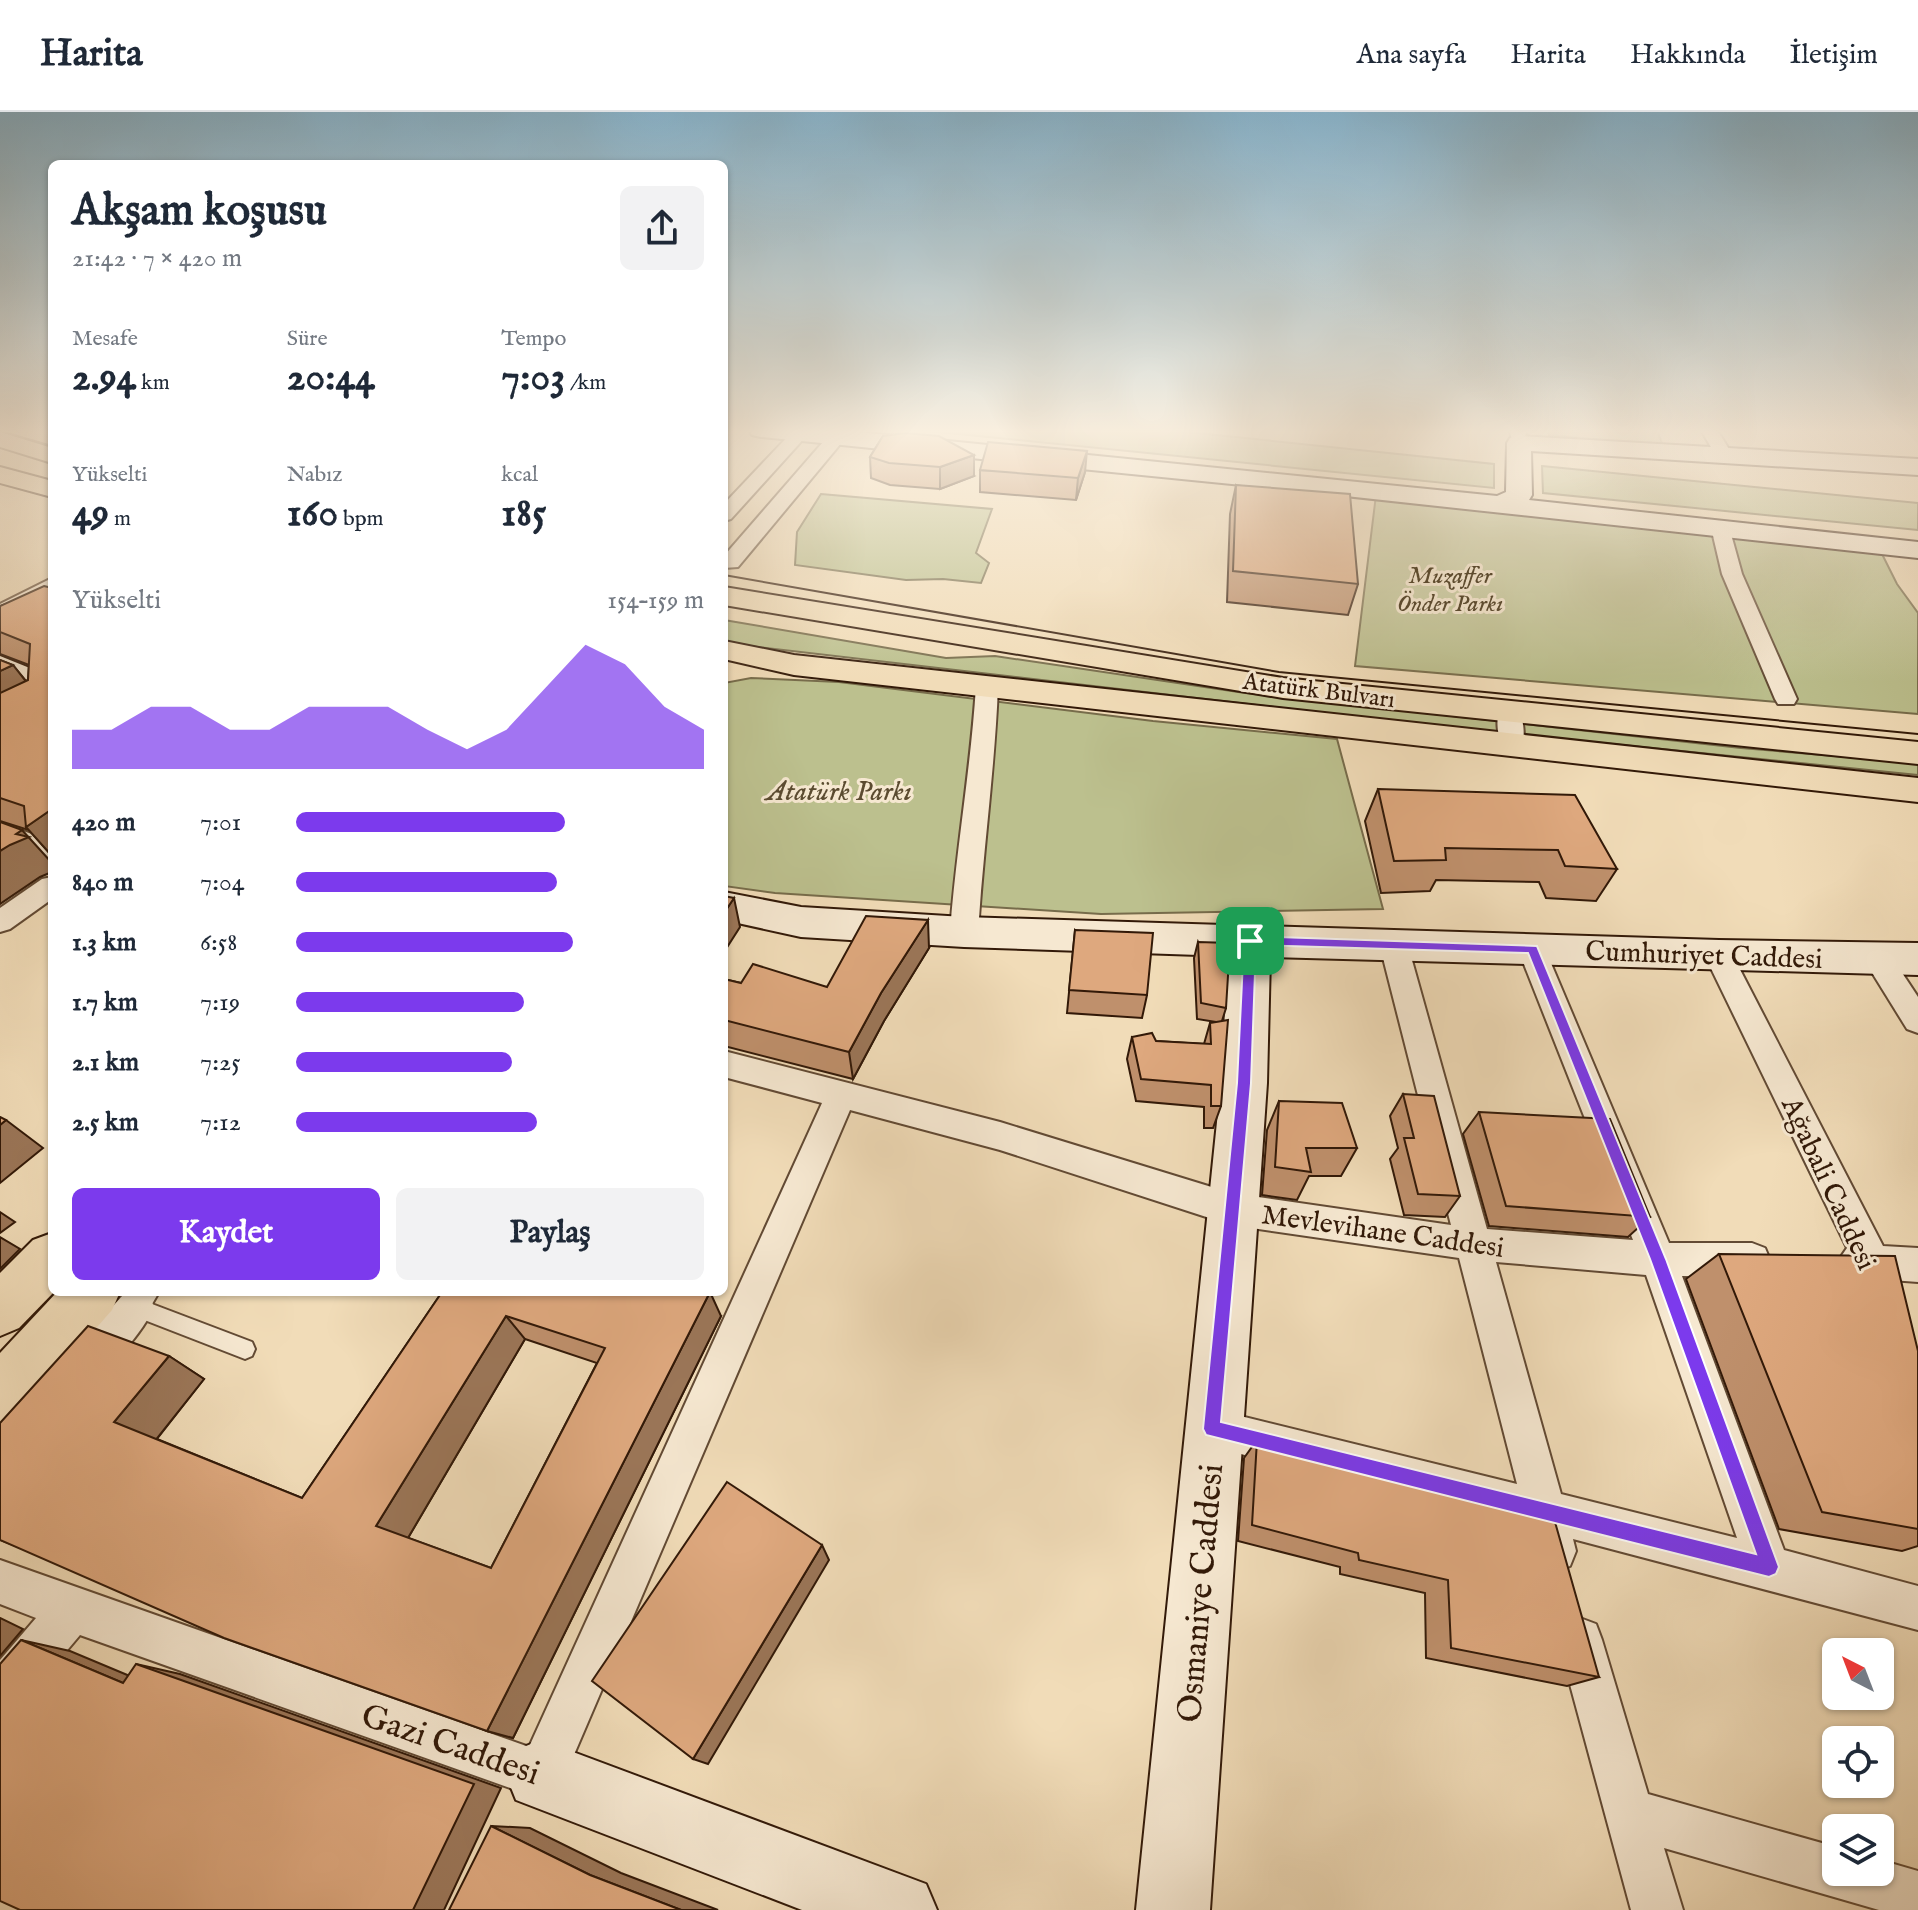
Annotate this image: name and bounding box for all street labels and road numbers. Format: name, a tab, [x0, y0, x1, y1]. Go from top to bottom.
street label: Atatürk Bulvarı	[1240, 667, 1397, 716]
street label: Cumhuriyet Caddesi	[1585, 935, 1823, 978]
street label: Ağabali Caddesi	[1772, 1091, 1883, 1276]
street label: Mevlevihane Caddesi	[1259, 1198, 1506, 1267]
street label: Osmaniye Caddesi	[1169, 1462, 1234, 1724]
street label: Gazi Caddesi	[355, 1695, 545, 1796]

